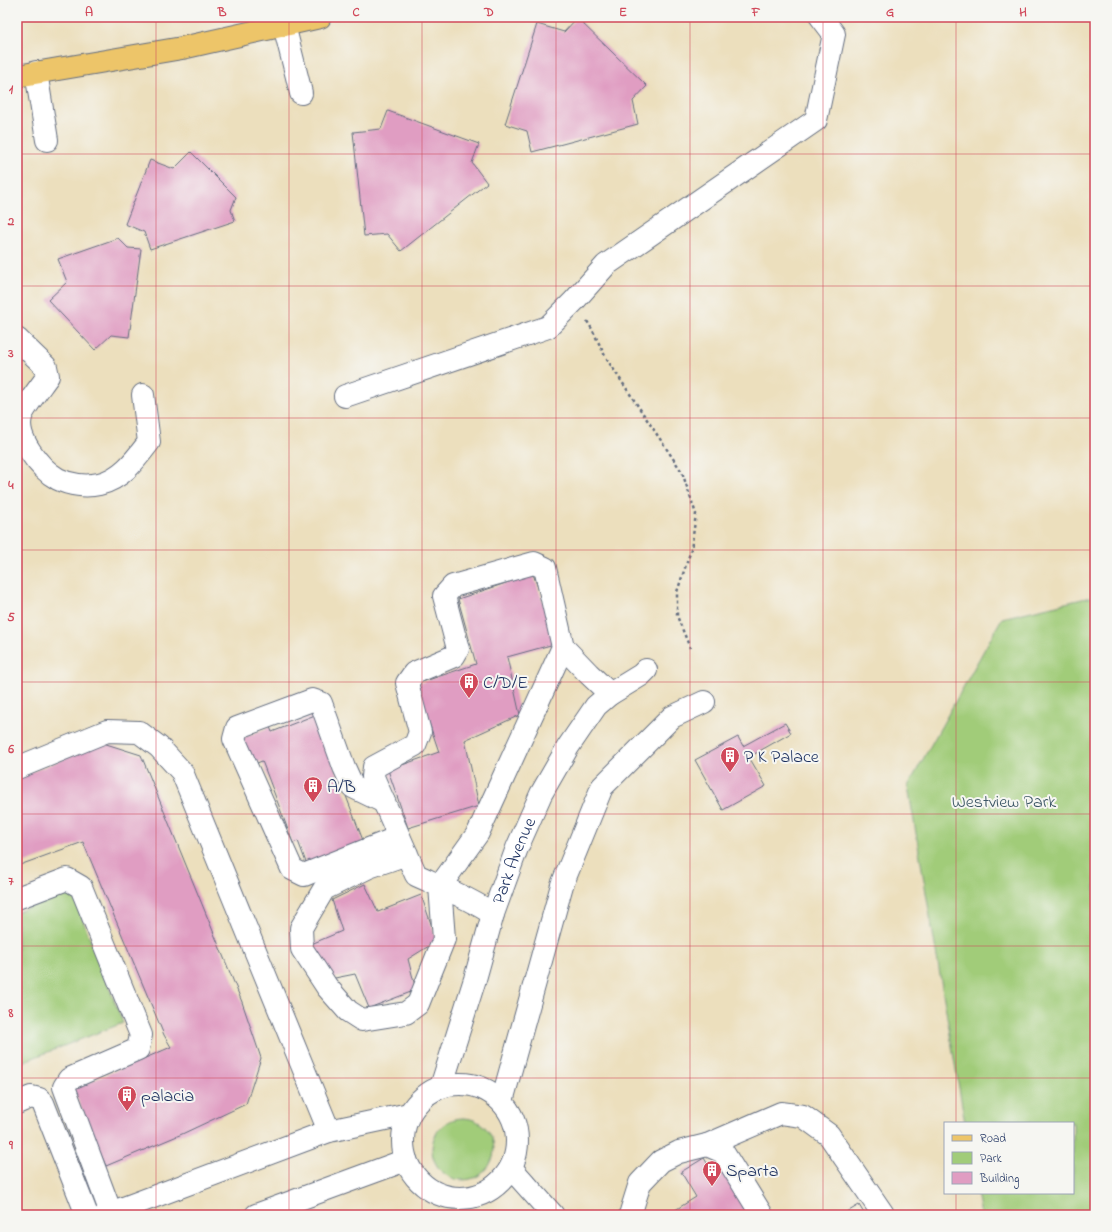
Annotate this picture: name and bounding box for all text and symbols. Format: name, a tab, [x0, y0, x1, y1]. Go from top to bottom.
text: A	[85, 3, 93, 22]
text: B	[217, 3, 227, 22]
text: C	[352, 3, 360, 22]
text: D	[483, 3, 494, 22]
text: E	[619, 3, 627, 22]
text: F	[751, 3, 761, 22]
text: G	[886, 3, 894, 22]
text: H	[1019, 3, 1027, 22]
text: 1	[9, 80, 14, 99]
text: 2	[7, 212, 15, 231]
text: 3	[7, 344, 14, 363]
text: 4	[7, 476, 14, 495]
text: 5	[7, 608, 15, 627]
building icon: C/D/E	[458, 671, 480, 699]
place label: C/D/E	[483, 671, 528, 697]
text: 6	[7, 740, 14, 759]
building icon: P K Palace	[719, 745, 741, 773]
place label: P K Palace	[744, 745, 820, 771]
building icon: A/B	[302, 775, 324, 803]
place label: A/B	[327, 775, 356, 801]
park label: Westview Park	[952, 790, 1056, 816]
street label: Park Avenue	[487, 813, 544, 908]
text: 7	[8, 872, 14, 891]
text: 8	[8, 1004, 14, 1023]
building icon: palacia	[116, 1084, 138, 1112]
place label: palacia	[141, 1084, 194, 1110]
legend	[944, 1122, 1074, 1194]
text: Road	[980, 1130, 1006, 1148]
text: 9	[8, 1136, 14, 1155]
text: Park	[980, 1150, 1002, 1168]
building icon: Sparta	[701, 1159, 723, 1187]
place label: Sparta	[726, 1159, 778, 1185]
text: Building	[979, 1170, 1019, 1189]

